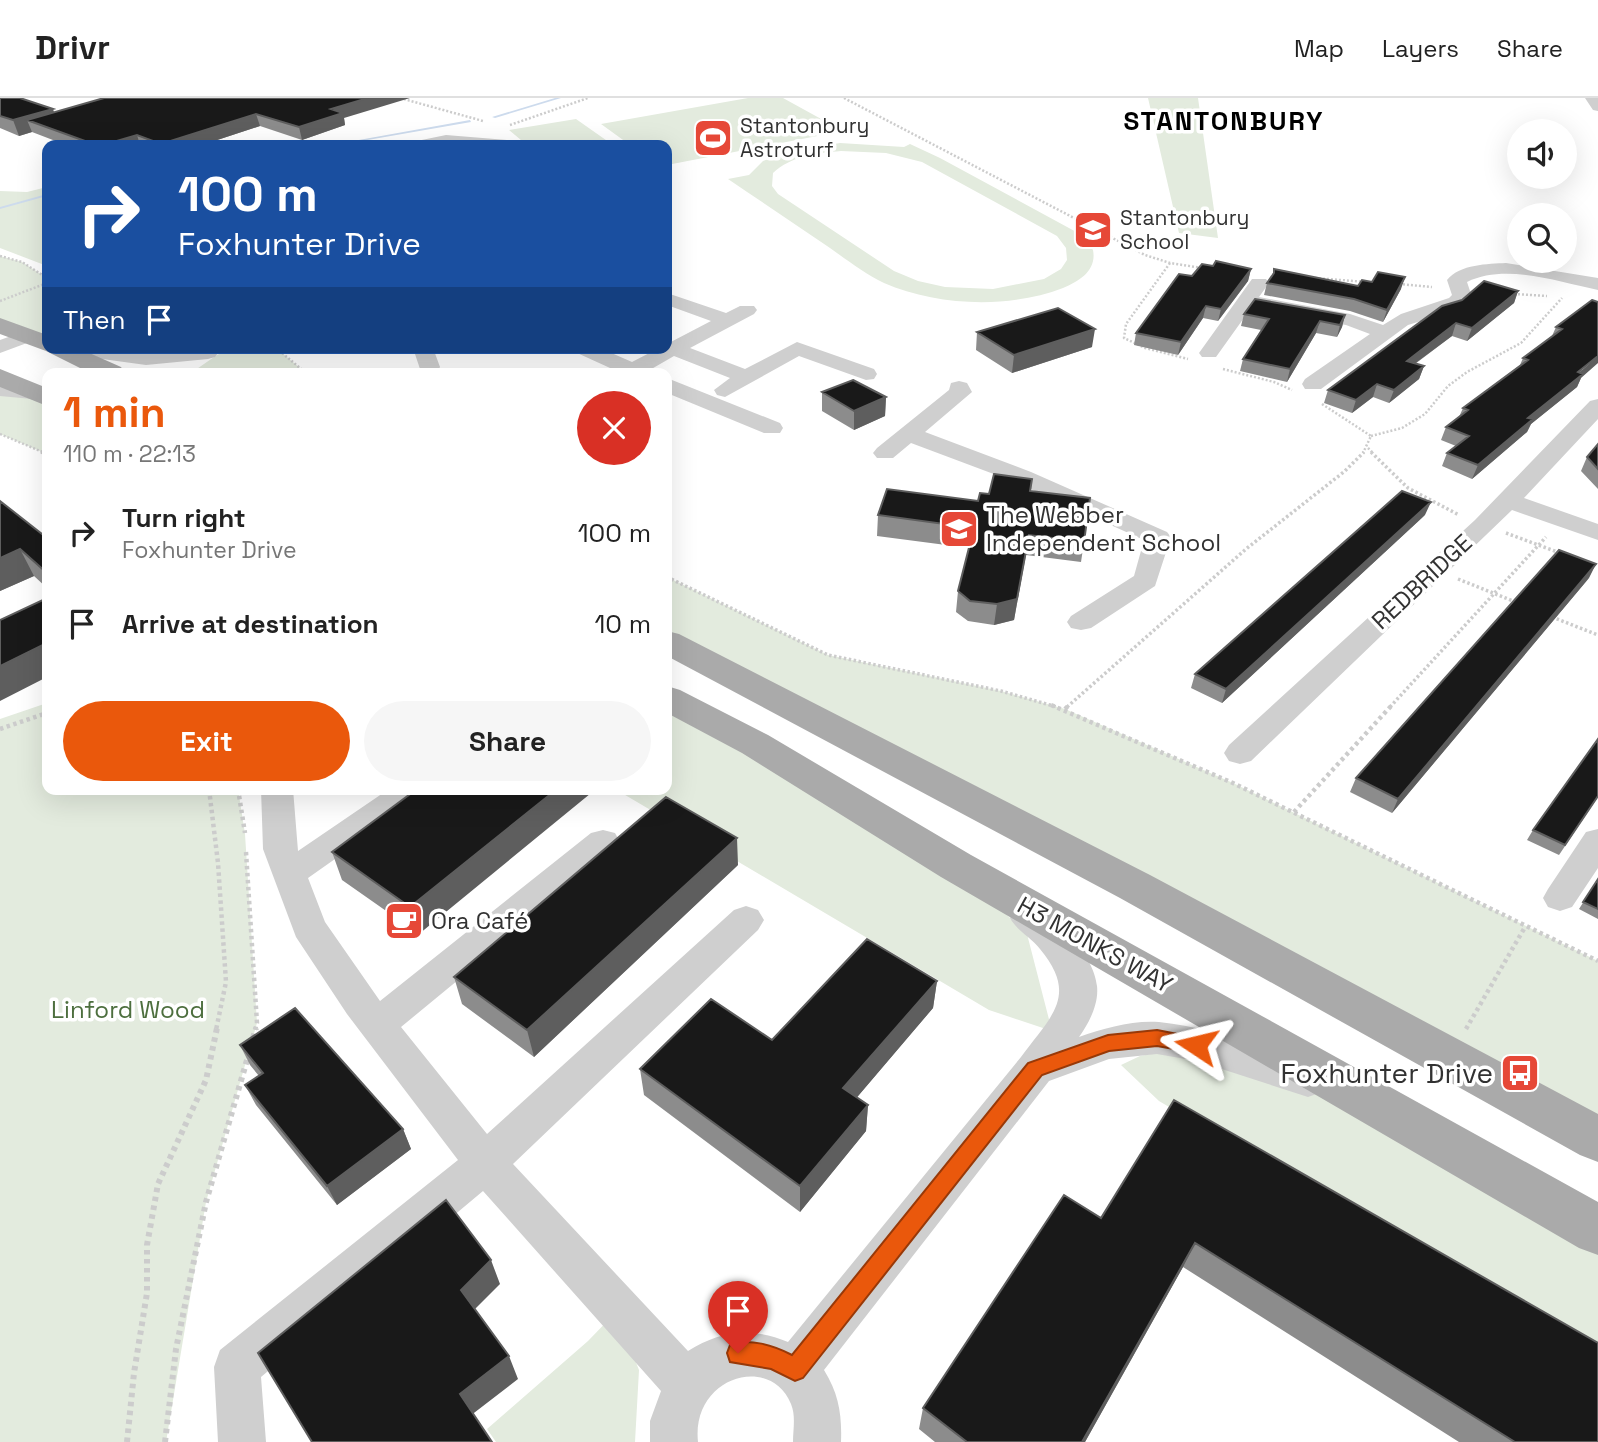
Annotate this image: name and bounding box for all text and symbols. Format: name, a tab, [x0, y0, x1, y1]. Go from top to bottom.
text: Drivr	[35, 27, 110, 69]
text: Map	[1294, 33, 1344, 64]
text: Layers	[1382, 33, 1459, 64]
text: Share	[1497, 33, 1563, 64]
district label: STANTONBURY	[1123, 104, 1325, 138]
place label: Stantonbury Astroturf	[740, 112, 869, 163]
sports icon: Stantonbury Astroturf	[692, 117, 734, 159]
map controls	[1507, 119, 1577, 273]
button: sound	[1507, 119, 1577, 189]
text: 100 m	[178, 163, 318, 225]
icon: right	[63, 168, 154, 259]
button: search	[1507, 203, 1577, 273]
place label: Stantonbury School	[1120, 204, 1249, 255]
school or university icon: Stantonbury School	[1072, 209, 1114, 251]
text: Foxhunter Drive	[178, 224, 421, 264]
icon: arrive	[140, 301, 178, 339]
text: Then	[63, 303, 126, 337]
text: 1 min	[63, 386, 166, 439]
button: close	[577, 391, 651, 465]
text: 110 m · 22:13	[63, 439, 196, 469]
place label: The Webber Independent School	[986, 499, 1221, 558]
text: Turn right	[122, 501, 246, 535]
school or university icon: The Webber Independent School	[938, 508, 980, 550]
icon: right	[63, 514, 101, 552]
text: 100 m	[578, 516, 651, 550]
street label: REDBRIDGE	[1365, 527, 1478, 636]
text: Foxhunter Drive	[122, 535, 297, 565]
icon: arrive	[63, 605, 101, 643]
text: Arrive at destination	[122, 607, 379, 641]
text: 10 m	[594, 607, 651, 641]
button: Exit	[63, 701, 350, 781]
button: Share	[364, 701, 651, 781]
street label: H3 MONKS WAY	[1012, 889, 1179, 1000]
cafe icon: Ora Café	[383, 900, 425, 942]
place label: Ora Café	[431, 905, 528, 936]
park label: Linford Wood	[51, 994, 205, 1025]
position arrow	[1159, 1008, 1233, 1082]
bus stop icon: Foxhunter Drive	[1499, 1052, 1541, 1094]
place label: Foxhunter Drive	[1280, 1055, 1493, 1091]
pin	[708, 1281, 768, 1353]
icon: arrive	[719, 1292, 757, 1330]

